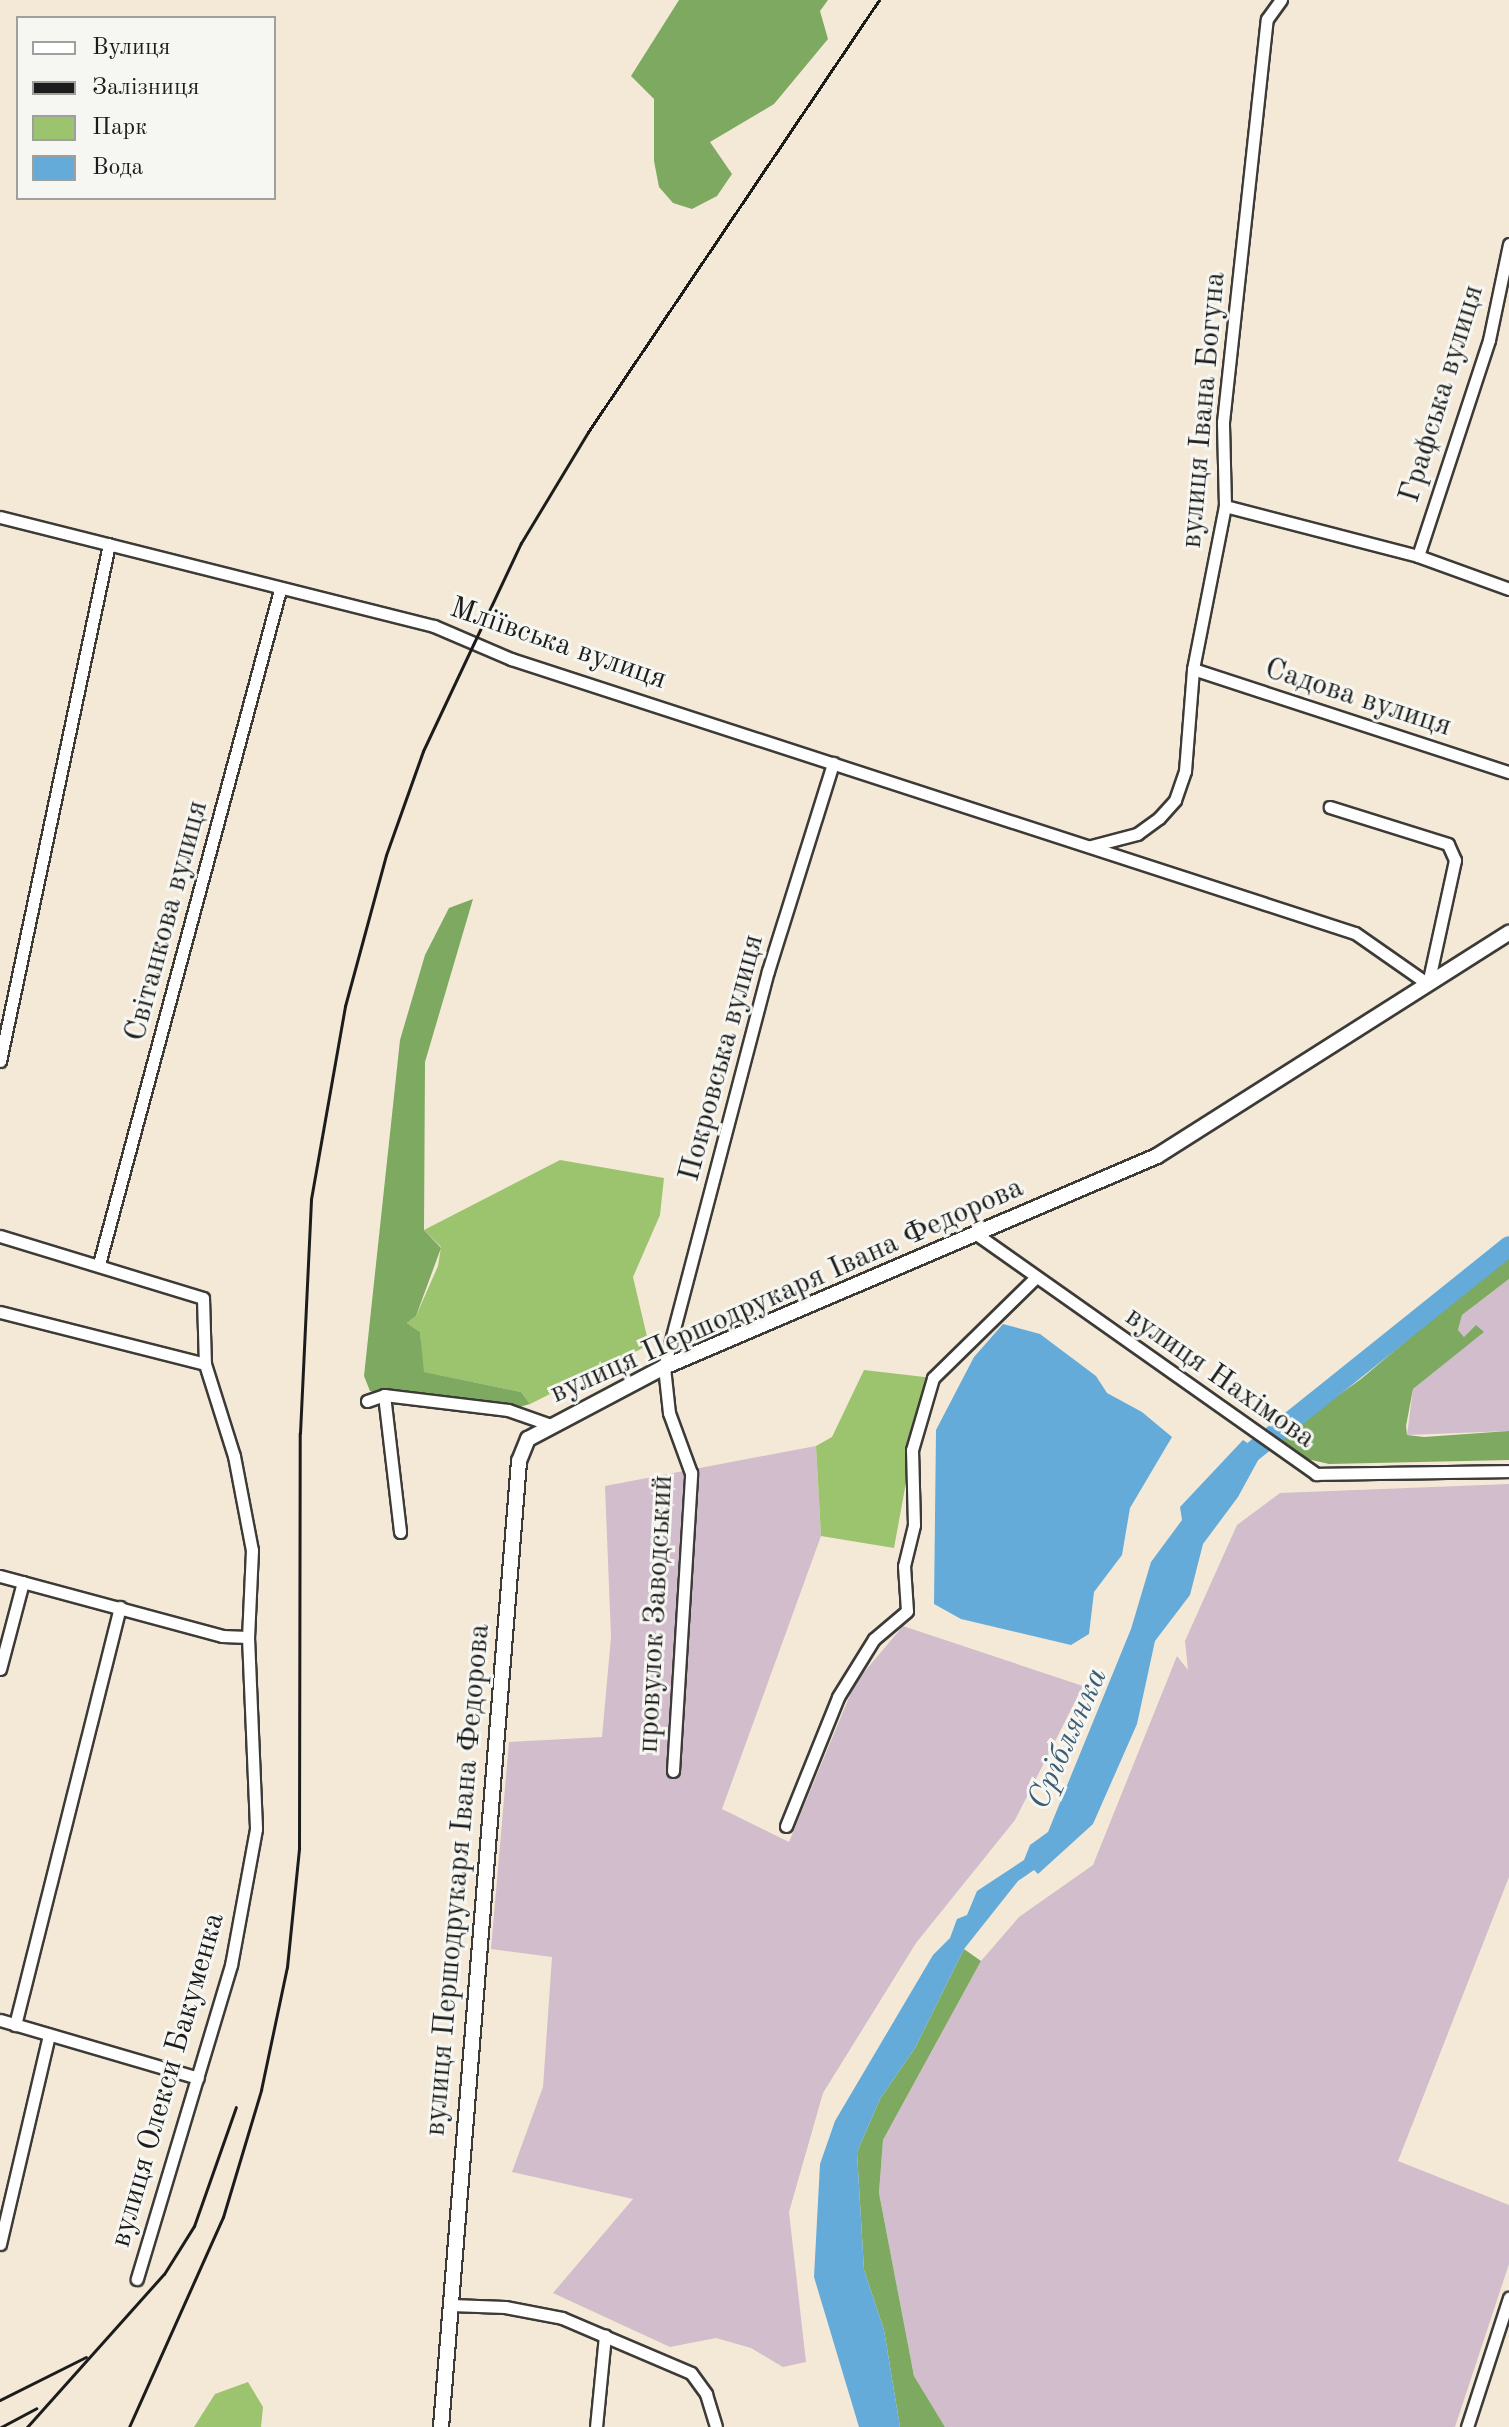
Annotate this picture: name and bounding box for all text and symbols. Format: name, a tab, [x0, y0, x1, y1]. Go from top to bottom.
legend	[16, 16, 276, 200]
text: Вулиця	[92, 36, 171, 60]
text: Залізниця	[92, 76, 200, 100]
text: Парк	[92, 116, 147, 140]
text: Вода	[92, 156, 143, 180]
street label: вулиця Івана Богуна	[1174, 270, 1234, 550]
street label: Графська вулиця	[1392, 281, 1492, 507]
street label: Мліївська вулиця	[445, 590, 671, 698]
street label: Садова вулиця	[1260, 651, 1456, 745]
street label: Світанкова вулиця	[118, 797, 216, 1045]
street label: Покровська вулиця	[672, 931, 772, 1185]
street label: вулиця Першодрукаря Івана Федорова	[545, 1170, 1029, 1412]
street label: вулиця Нахімова	[1118, 1299, 1322, 1457]
street label: провулок Заводський	[631, 1474, 681, 1754]
street label: вулиця Першодрукаря Івана Федорова	[418, 1622, 498, 2138]
water label: Сріблянка	[1021, 1662, 1117, 1816]
street label: вулиця Олекси Бакуменка	[103, 1909, 233, 2251]

